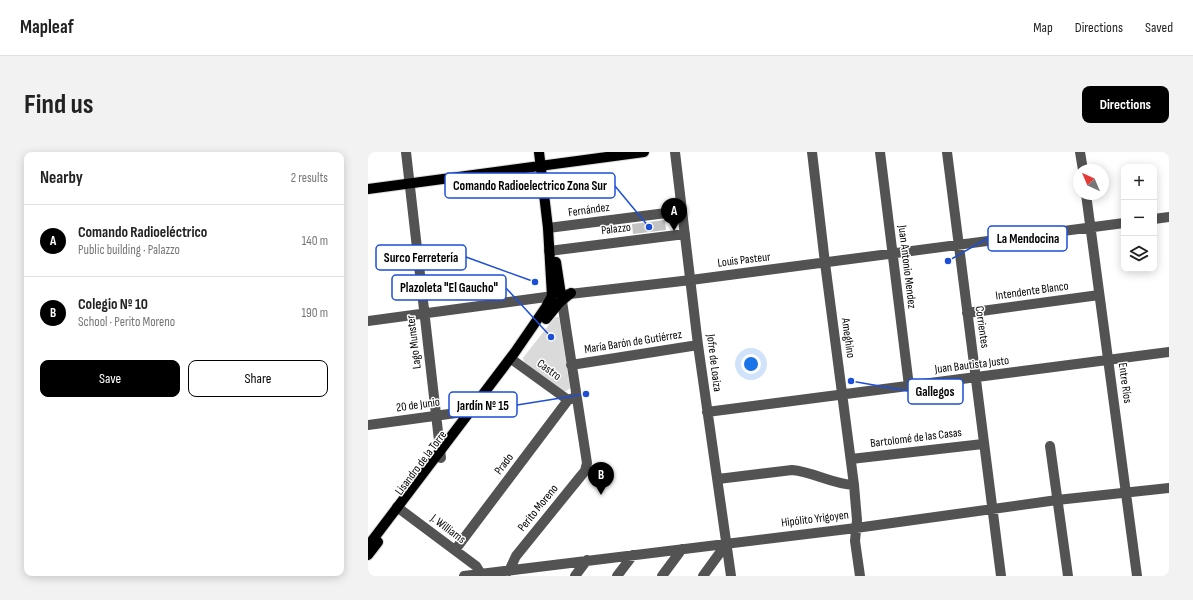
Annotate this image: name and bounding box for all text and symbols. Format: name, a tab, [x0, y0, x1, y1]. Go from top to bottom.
text: Mapleaf	[20, 16, 74, 39]
text: Map	[1033, 19, 1053, 36]
text: Directions	[1075, 19, 1123, 36]
text: Saved	[1145, 19, 1173, 36]
button: Directions	[1082, 86, 1169, 123]
text: Find us	[24, 88, 93, 121]
north arrow	[1073, 164, 1109, 200]
map controls	[1121, 164, 1157, 272]
button: +	[1121, 164, 1157, 200]
text: Nearby	[40, 168, 83, 188]
text: 2 results	[291, 170, 328, 186]
callout: Comando Radioelectrico Zona Sur	[445, 173, 615, 198]
text: Comando Radioelectrico Zona Sur	[453, 178, 607, 194]
pin: A	[661, 198, 687, 231]
street label: Fernández	[567, 200, 611, 220]
button: −	[1121, 200, 1157, 236]
street label: Palazzo	[600, 220, 632, 238]
text: Comando Radioeléctrico	[78, 223, 207, 242]
street label: Juan Antonio Mendez	[894, 224, 920, 310]
callout: La Mendocina	[988, 226, 1067, 251]
text: La Mendocina	[997, 231, 1059, 247]
text: A	[50, 233, 56, 249]
text: 140 m	[302, 233, 328, 249]
button: layers	[1121, 236, 1157, 272]
text: Public building · Palazzo	[78, 242, 180, 258]
callout: Surco Ferretería	[376, 245, 466, 270]
street label: Louis Pasteur	[717, 249, 772, 271]
text: Surco Ferretería	[384, 250, 458, 266]
callout: Plazoleta "El Gaucho"	[392, 275, 506, 300]
street label: Intendente Blanco	[995, 278, 1069, 304]
text: Plazoleta "El Gaucho"	[400, 280, 498, 296]
text: Colegio Nº 10	[78, 295, 148, 314]
text: B	[50, 305, 56, 321]
text: 190 m	[301, 305, 328, 321]
street label: Corrientes	[972, 305, 992, 349]
text: School · Perito Moreno	[78, 314, 175, 330]
street label: Lago Munster	[403, 314, 425, 370]
street label: Ameghino	[838, 316, 858, 359]
street label: María Barón de Gutiérrez	[583, 327, 684, 357]
street label: Jofre de Loaiza	[703, 332, 725, 393]
street label: Juan Bautista Justo	[933, 353, 1010, 377]
your location	[741, 354, 761, 374]
street label: Castro	[534, 356, 564, 384]
button: Save	[40, 360, 180, 397]
button: Share	[188, 360, 328, 397]
street label: Entre Ríos	[1115, 362, 1135, 404]
callout: Gallegos	[908, 379, 963, 404]
text: Gallegos	[916, 384, 954, 400]
callout: Jardín Nº 15	[449, 392, 517, 417]
street label: 20 de Junio	[395, 395, 441, 415]
text: Jardín Nº 15	[456, 398, 509, 414]
street label: Bartolomé de las Casas	[869, 425, 963, 451]
street label: Lisandro de la Torre	[392, 428, 450, 498]
street label: Prado	[491, 450, 517, 478]
pin: B	[588, 462, 614, 495]
street label: Perito Moreno	[514, 481, 562, 535]
street label: Hipólito Yrigoyen	[780, 507, 850, 531]
street label: J. Williams	[427, 510, 469, 547]

